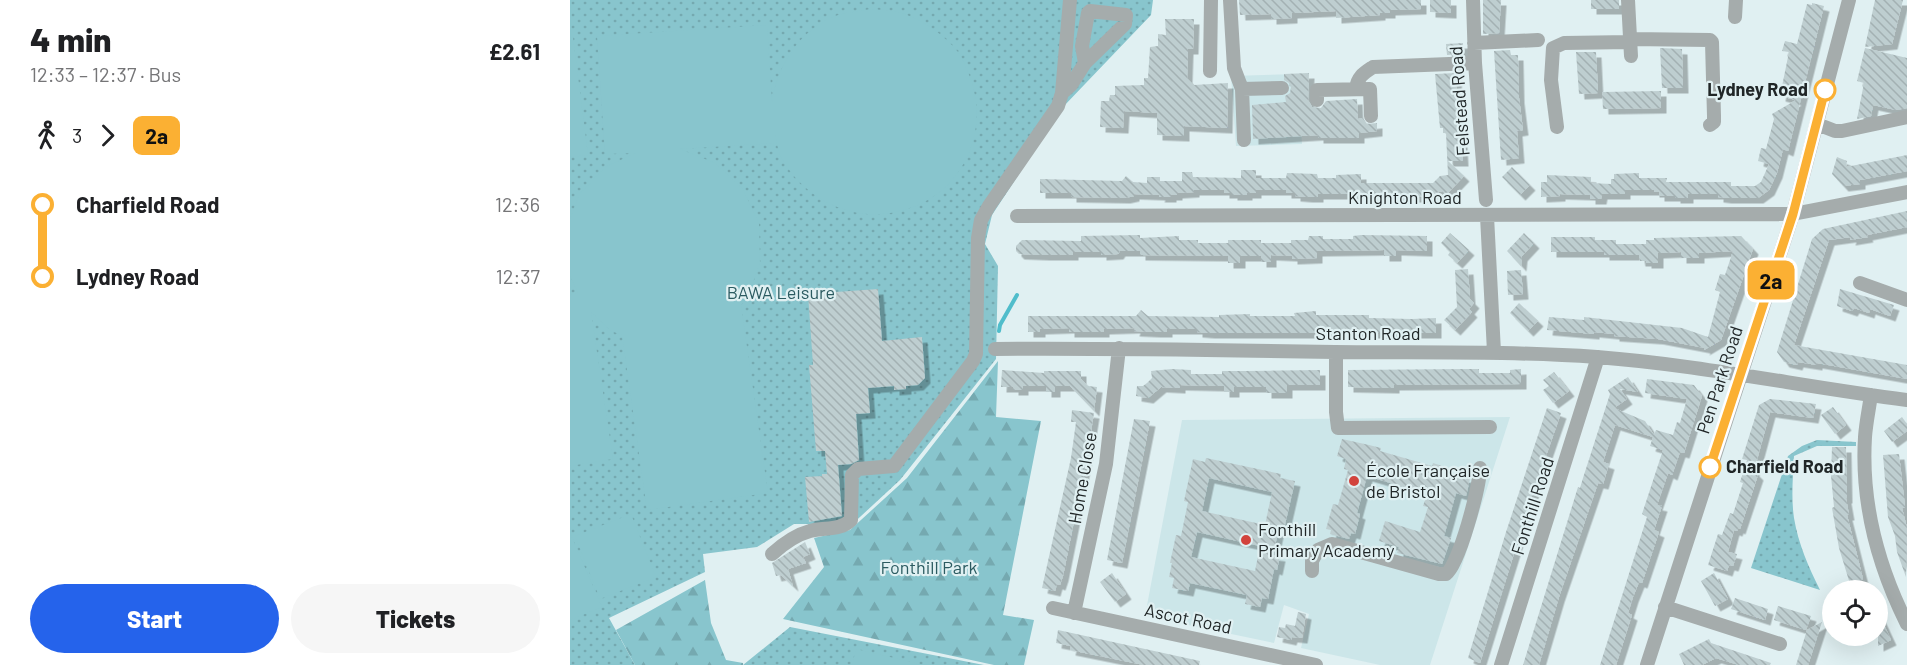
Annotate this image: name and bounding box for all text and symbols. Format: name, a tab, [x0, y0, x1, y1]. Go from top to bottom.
text: 4 min	[30, 19, 111, 59]
text: £2.61	[489, 38, 540, 64]
street label: Felstead Road	[1444, 45, 1474, 157]
text: 12:33 – 12:37 · Bus	[30, 62, 181, 86]
place label: Lydney Road	[1707, 78, 1808, 100]
marker: Lydney Road	[1814, 79, 1836, 101]
icon: walk	[30, 119, 63, 152]
icon: forward	[91, 119, 124, 152]
text: 3	[72, 123, 82, 147]
text: 2a	[145, 123, 168, 148]
street label: Knighton Road	[1348, 186, 1462, 208]
text: Charfield Road	[76, 191, 219, 217]
text: 12:36	[495, 192, 540, 216]
line badge: 2a	[1744, 260, 1798, 300]
text: Lydney Road	[76, 263, 199, 289]
text: 12:37	[496, 264, 540, 288]
text: 2a	[1760, 268, 1782, 293]
park label: BAWA Leisure	[727, 281, 835, 303]
street label: Stanton Road	[1315, 322, 1421, 344]
street label: Pen Park Road	[1691, 323, 1747, 436]
street label: Home Close	[1063, 430, 1101, 525]
street label: Fonthill Road	[1506, 454, 1558, 557]
place label: Charfield Road	[1726, 455, 1843, 477]
marker: Charfield Road	[1699, 456, 1721, 478]
place label: École Française de Bristol	[1366, 459, 1490, 502]
marker: École Française de Bristol	[1347, 474, 1361, 488]
place label: Fonthill Primary Academy	[1258, 518, 1395, 561]
marker: Fonthill Primary Academy	[1239, 533, 1253, 547]
park label: Fonthill Park	[880, 556, 978, 578]
map controls	[1822, 580, 1888, 646]
button: locate	[1822, 580, 1888, 646]
button: Start	[30, 584, 279, 653]
button: Tickets	[291, 584, 540, 653]
street label: Ascot Road	[1143, 598, 1234, 638]

